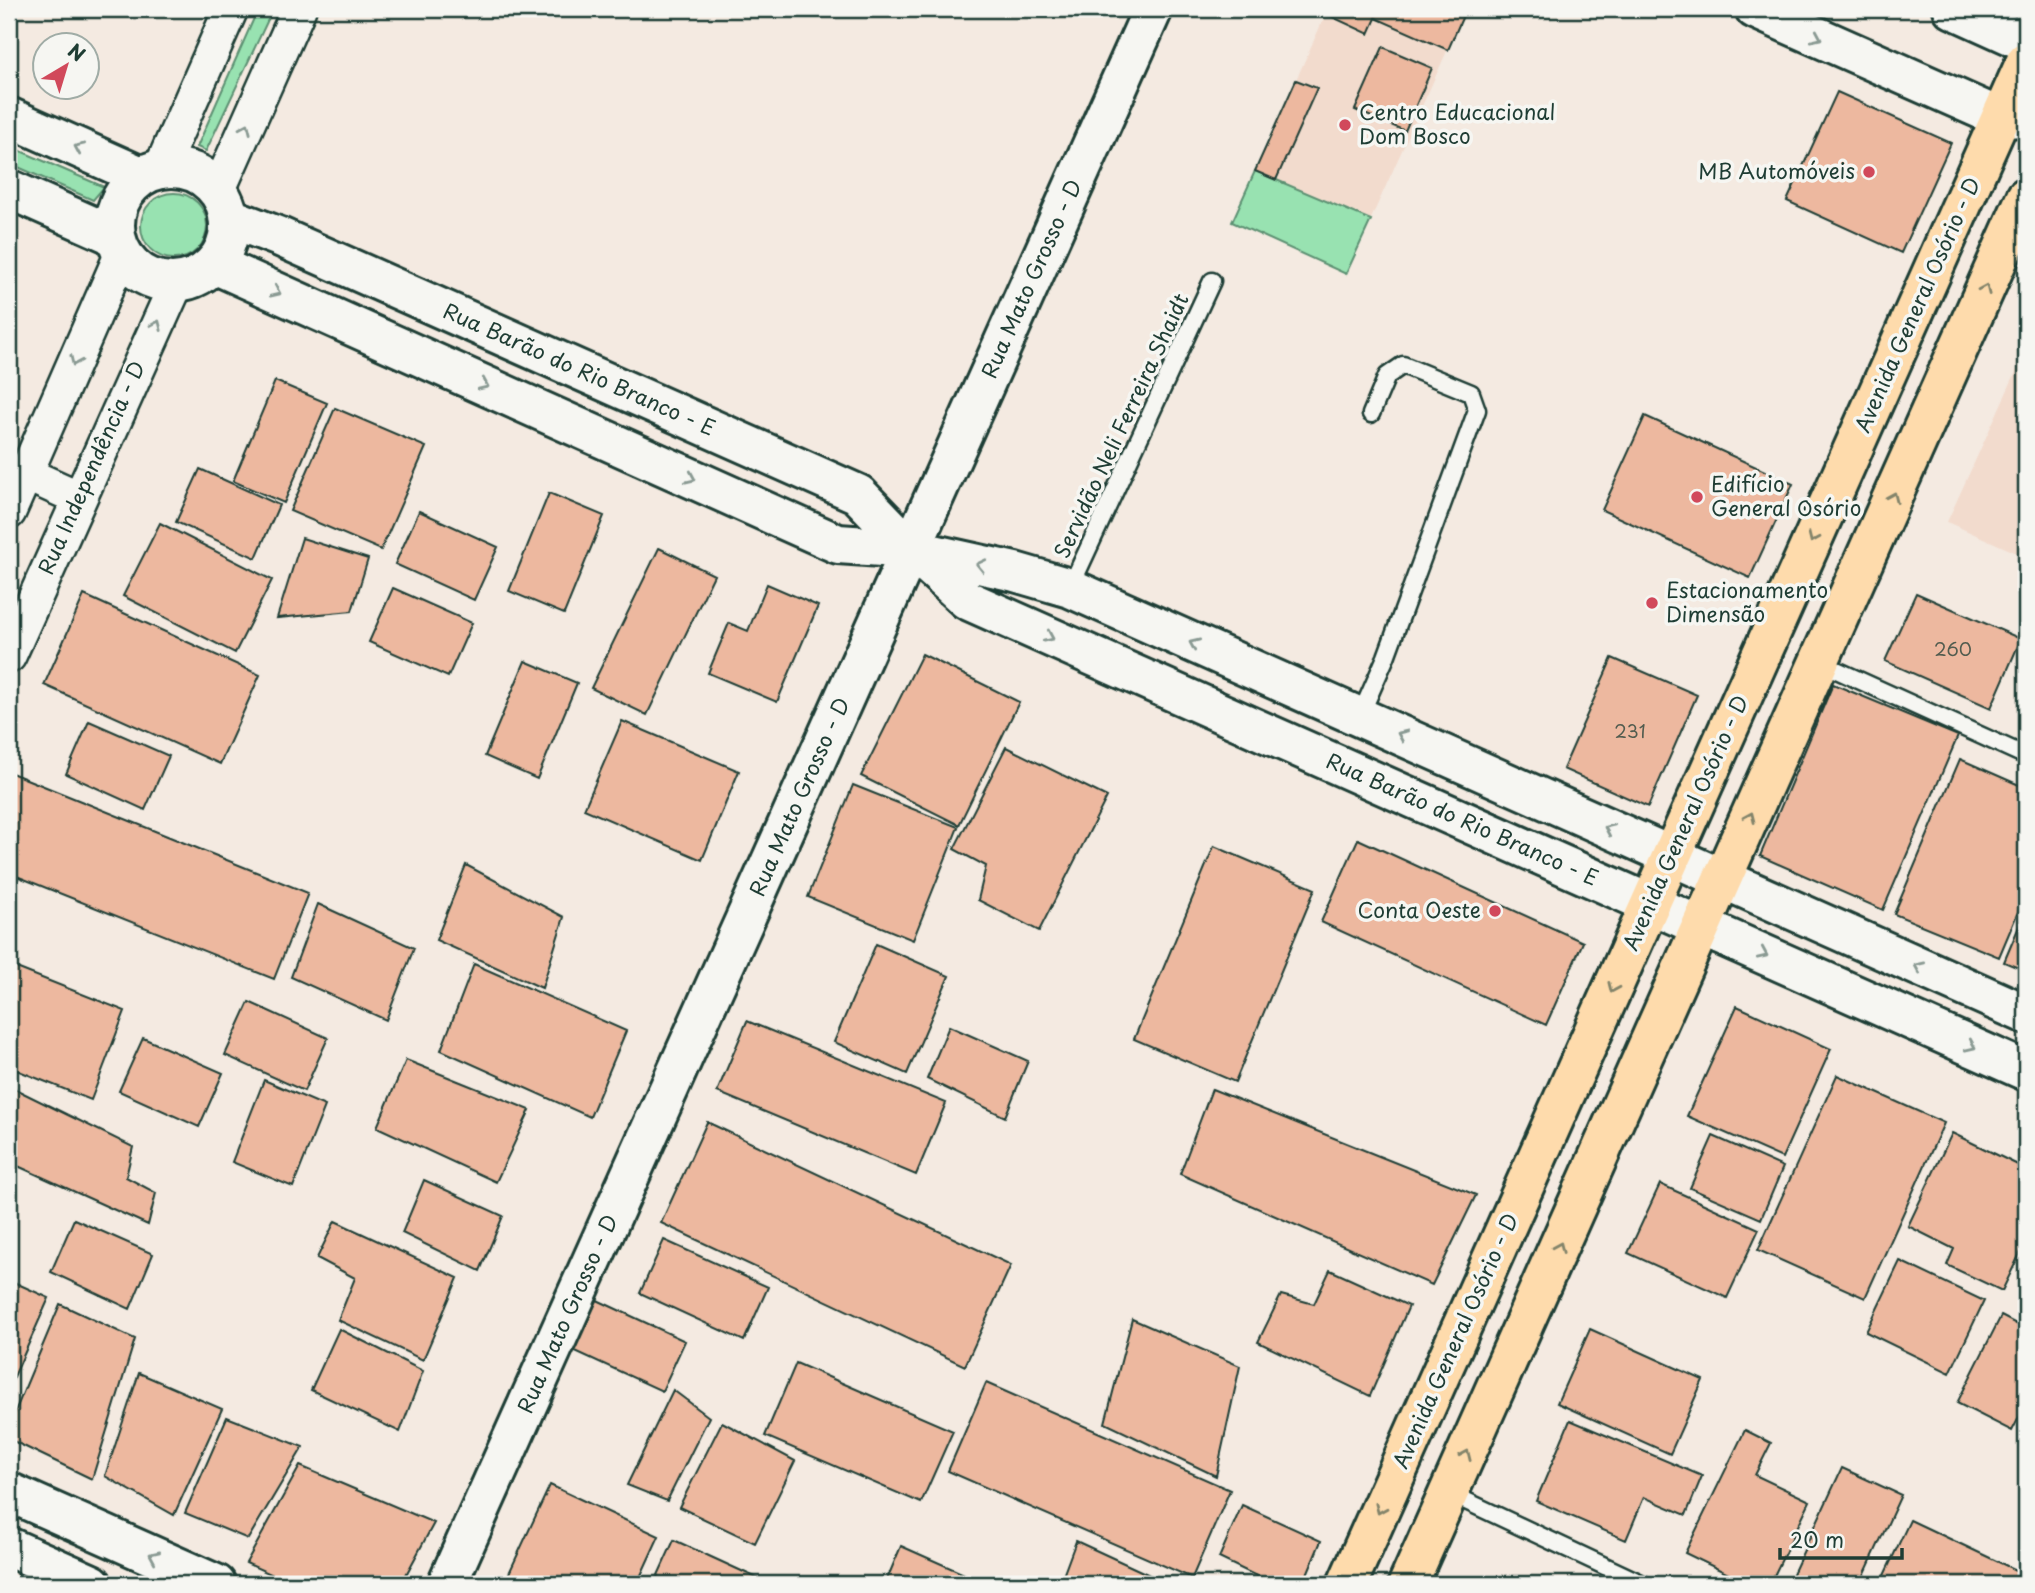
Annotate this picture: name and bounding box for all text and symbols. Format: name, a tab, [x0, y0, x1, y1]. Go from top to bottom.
one-way arrow	[1810, 29, 1822, 43]
north arrow	[32, 32, 102, 102]
text: N	[63, 36, 92, 67]
place label: Centro Educacional Dom Bosco	[1359, 95, 1555, 151]
marker: Centro Educacional Dom Bosco	[1337, 117, 1353, 133]
one-way arrow	[238, 123, 252, 136]
one-way arrow	[73, 142, 86, 156]
place label: MB Automóveis	[1698, 154, 1855, 186]
marker: MB Automóveis	[1861, 164, 1877, 180]
street label: Avenida General Osório - D	[1845, 171, 1987, 437]
street label: Rua Mato Grosso - D	[972, 174, 1088, 383]
one-way arrow	[269, 284, 281, 298]
one-way arrow	[1977, 284, 1991, 297]
street label: Servidão Neli Ferreira Shaidt	[1045, 287, 1196, 563]
street label: Rua Barão do Rio Branco - E	[439, 294, 721, 443]
one-way arrow	[149, 320, 163, 332]
one-way arrow	[69, 353, 83, 366]
street label: Rua Independência - D	[29, 355, 152, 579]
one-way arrow	[477, 377, 489, 391]
place label: Edifício General Osório	[1711, 467, 1861, 523]
one-way arrow	[684, 470, 697, 484]
marker: Edifício General Osório	[1689, 489, 1705, 505]
one-way arrow	[1885, 492, 1899, 504]
one-way arrow	[1807, 531, 1821, 544]
one-way arrow	[975, 558, 987, 573]
place label: Estacionamento Dimensão	[1666, 573, 1828, 629]
marker: Estacionamento Dimensão	[1644, 595, 1660, 611]
one-way arrow	[1041, 629, 1054, 643]
house number: 260	[1934, 635, 1972, 662]
one-way arrow	[1188, 638, 1201, 652]
street label: Avenida General Osório - D	[1613, 689, 1755, 955]
street label: Rua Mato Grosso - D	[740, 692, 856, 901]
house number: 231	[1614, 717, 1646, 744]
one-way arrow	[1397, 729, 1409, 743]
street label: Rua Barão do Rio Branco - E	[1322, 744, 1604, 893]
one-way arrow	[1742, 812, 1756, 824]
one-way arrow	[1604, 823, 1617, 837]
place label: Conta Oeste	[1358, 893, 1481, 925]
marker: Conta Oeste	[1487, 903, 1503, 919]
one-way arrow	[1756, 946, 1769, 960]
one-way arrow	[1914, 961, 1926, 975]
one-way arrow	[1607, 981, 1621, 993]
one-way arrow	[1964, 1038, 1977, 1052]
street label: Avenida General Osório - D	[1383, 1207, 1525, 1473]
street label: Rua Mato Grosso - D	[508, 1209, 624, 1418]
one-way arrow	[1551, 1242, 1565, 1254]
one-way arrow	[1458, 1450, 1472, 1462]
one-way arrow	[1374, 1502, 1388, 1514]
scale bar	[1780, 1516, 1902, 1560]
text: 20 m	[1790, 1523, 1844, 1555]
one-way arrow	[148, 1550, 161, 1564]

